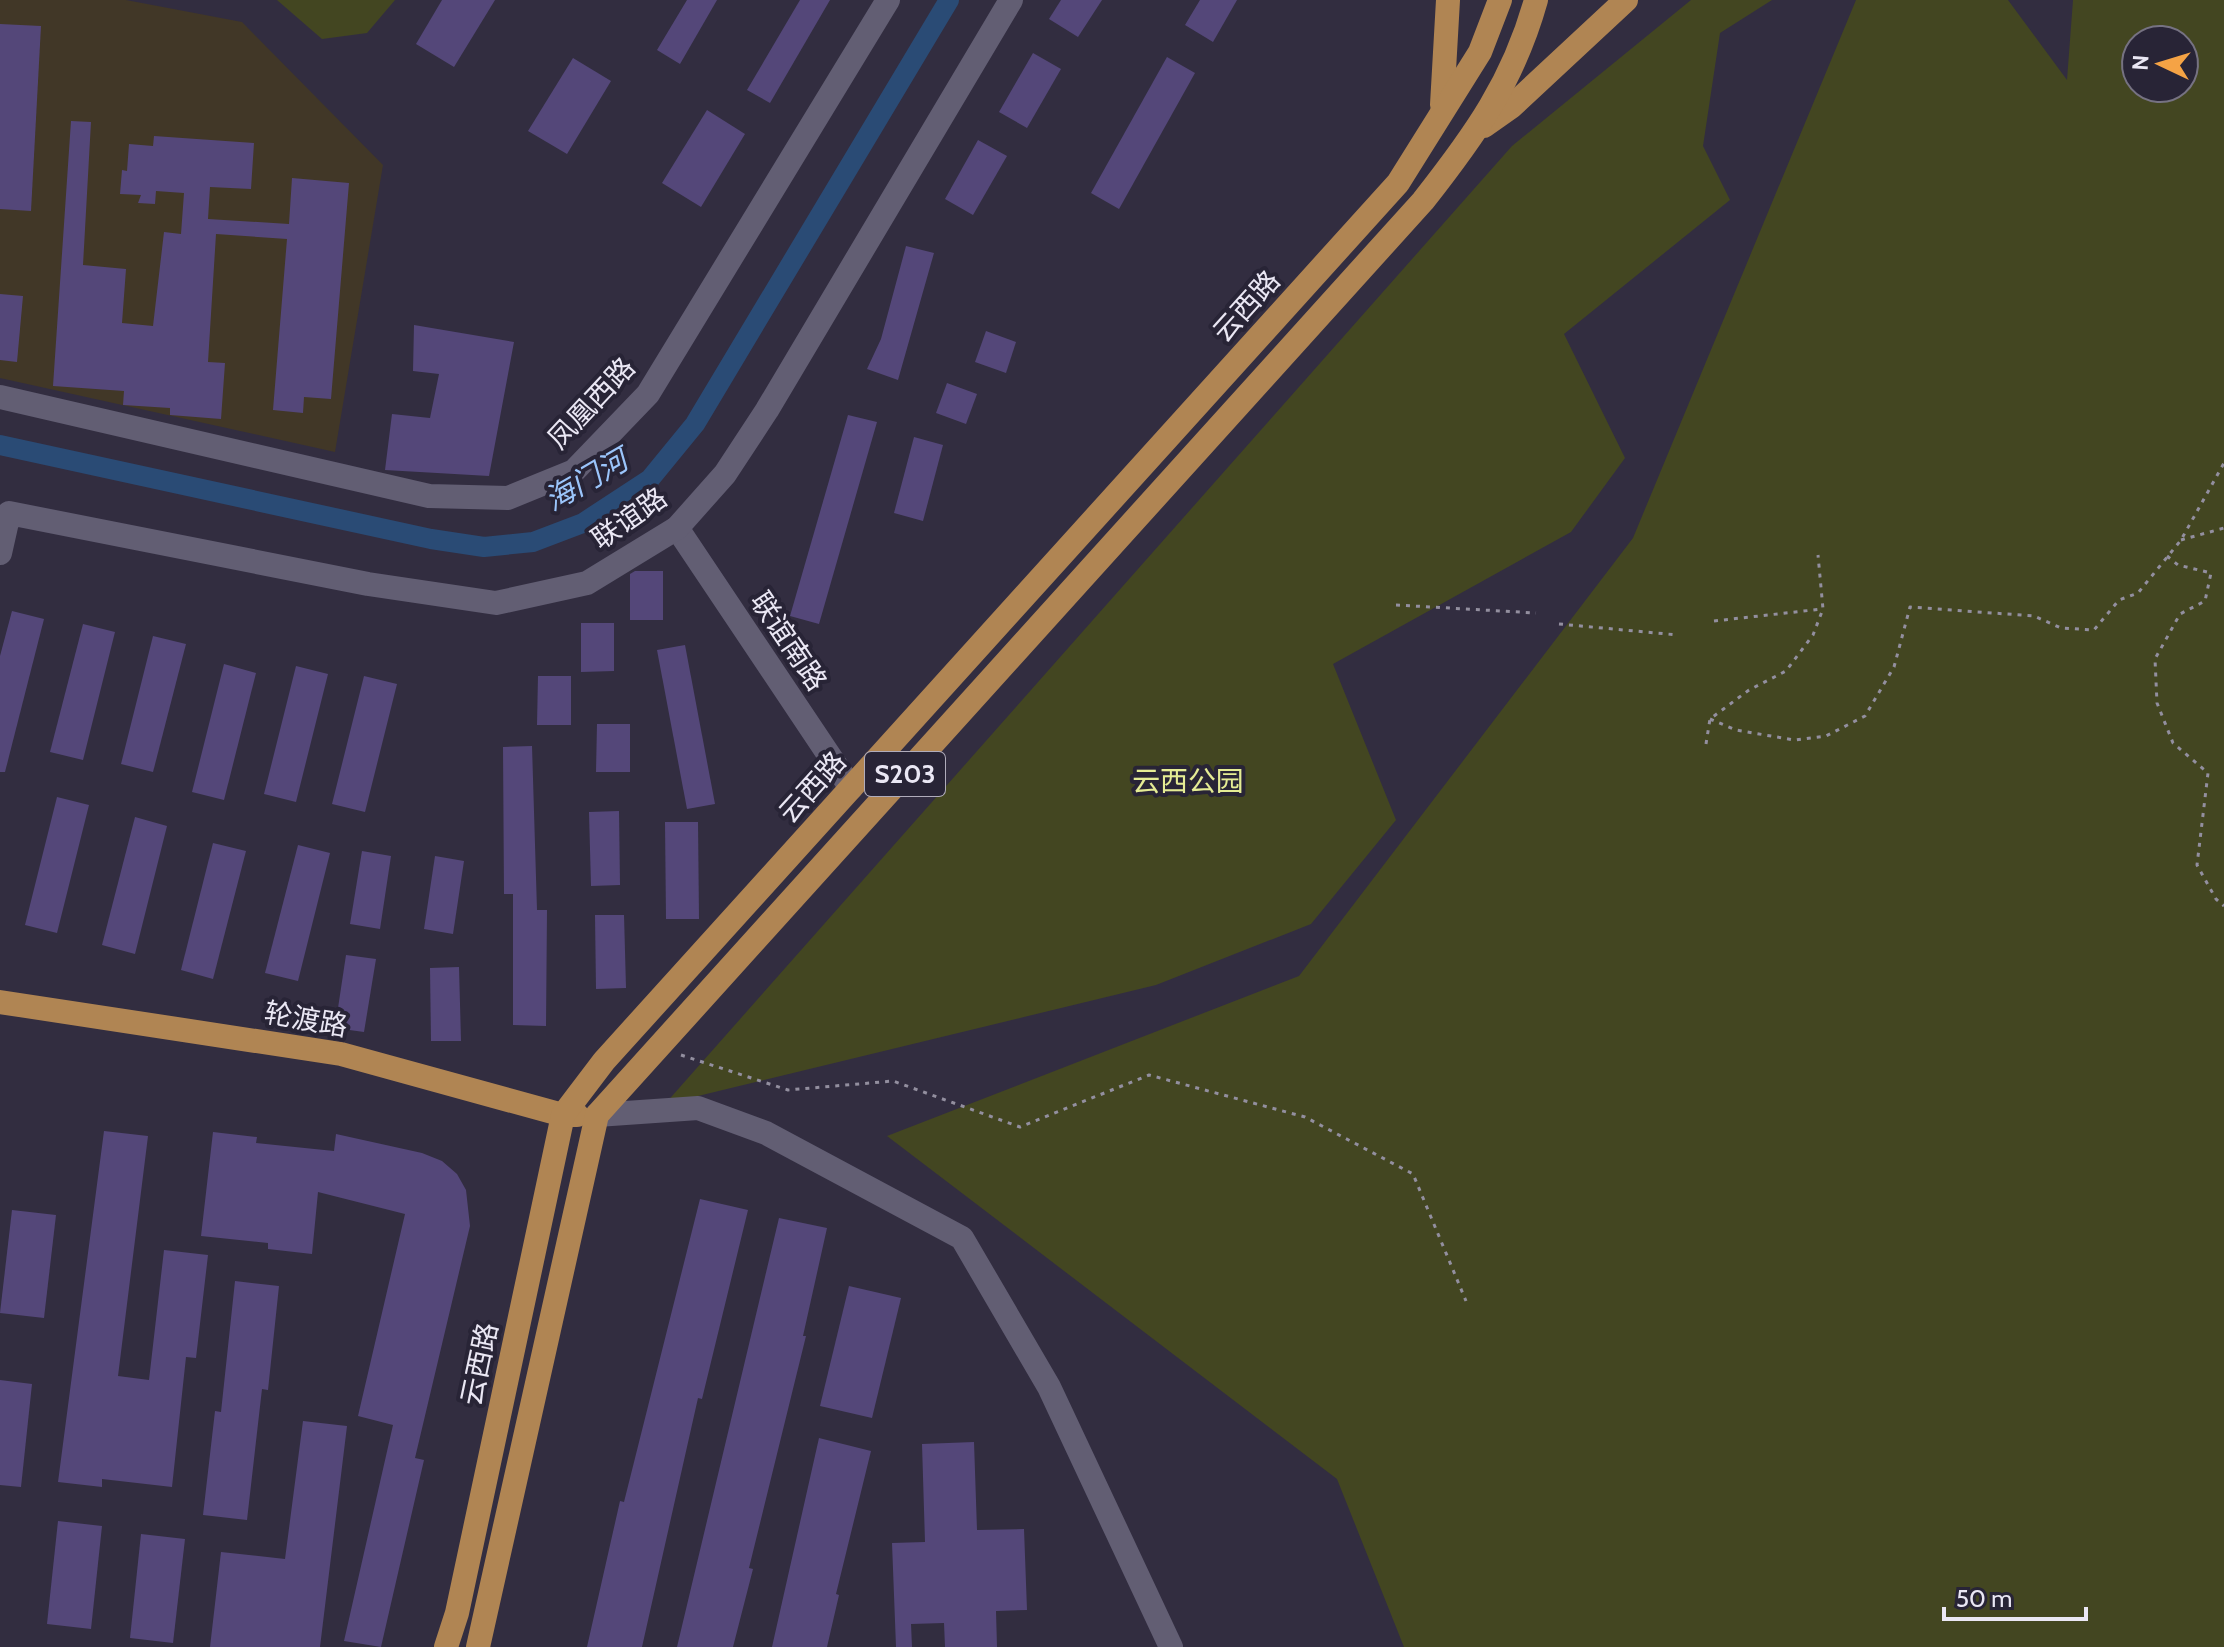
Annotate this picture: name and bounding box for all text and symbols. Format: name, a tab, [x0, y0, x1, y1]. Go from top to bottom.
north arrow	[2120, 24, 2200, 104]
text: N	[2127, 54, 2155, 71]
street label: 云西路	[1205, 263, 1287, 349]
street label: 凤凰西路	[540, 350, 642, 456]
water label: 海门河	[538, 439, 639, 519]
street label: 联谊路	[585, 480, 673, 556]
street label: 联谊南路	[744, 585, 834, 697]
street label: 云西路	[771, 744, 853, 830]
road number: S203	[865, 752, 945, 796]
park label: 云西公园	[1132, 764, 1244, 798]
street label: 轮渡路	[262, 995, 350, 1043]
street label: 云西路	[454, 1319, 504, 1409]
scale bar	[1944, 1571, 2086, 1621]
text: 50 m	[1956, 1584, 2012, 1613]

